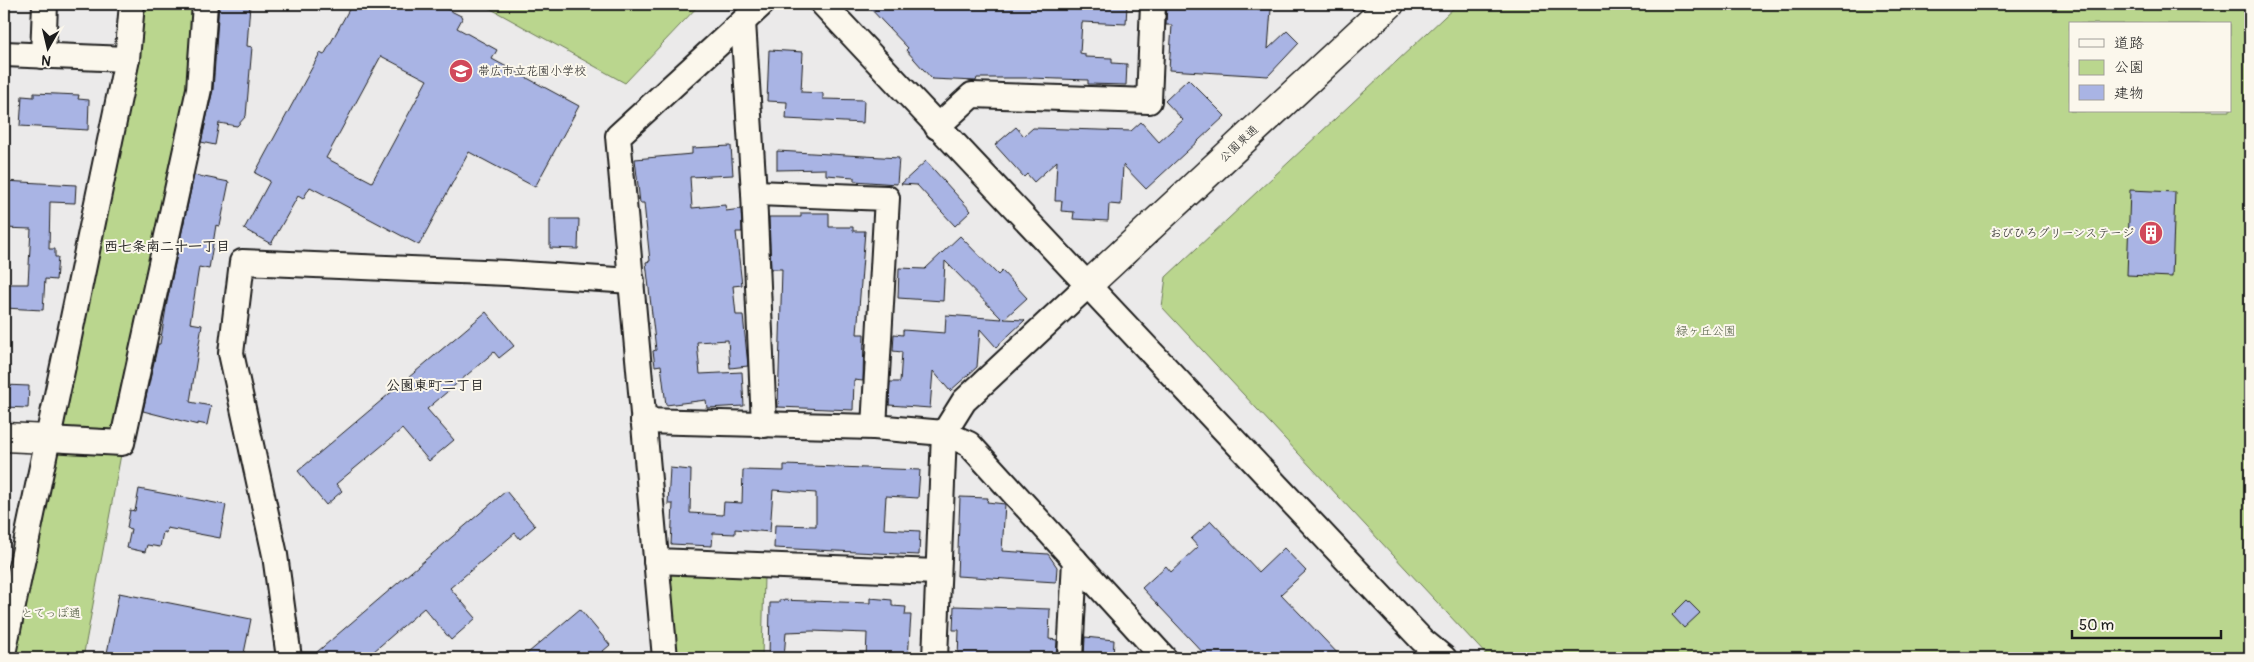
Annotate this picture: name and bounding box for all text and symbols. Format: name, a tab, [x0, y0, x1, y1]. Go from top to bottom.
north arrow	[22, 22, 72, 72]
legend	[2069, 22, 2232, 112]
text: 道路	[2114, 34, 2144, 53]
text: N	[40, 51, 52, 69]
school or university icon: 帯広市立花園小学校	[448, 58, 474, 84]
text: 公園	[2114, 58, 2144, 77]
place label: 帯広市立花園小学校	[478, 64, 586, 79]
text: 建物	[2114, 84, 2144, 103]
street label: 公園東通	[1216, 122, 1262, 166]
building icon: おびひろグリーンステージ	[2138, 220, 2164, 246]
place label: おびひろグリーンステージ	[1990, 226, 2134, 241]
district label: 西七条南二十一丁目	[104, 238, 230, 255]
park label: 緑ヶ丘公園	[1676, 324, 1736, 339]
district label: 公園東町二丁目	[386, 377, 484, 394]
park label: とてっぽ通	[21, 606, 81, 621]
scale bar	[2072, 607, 2220, 639]
text: 50 m	[2079, 616, 2114, 635]

